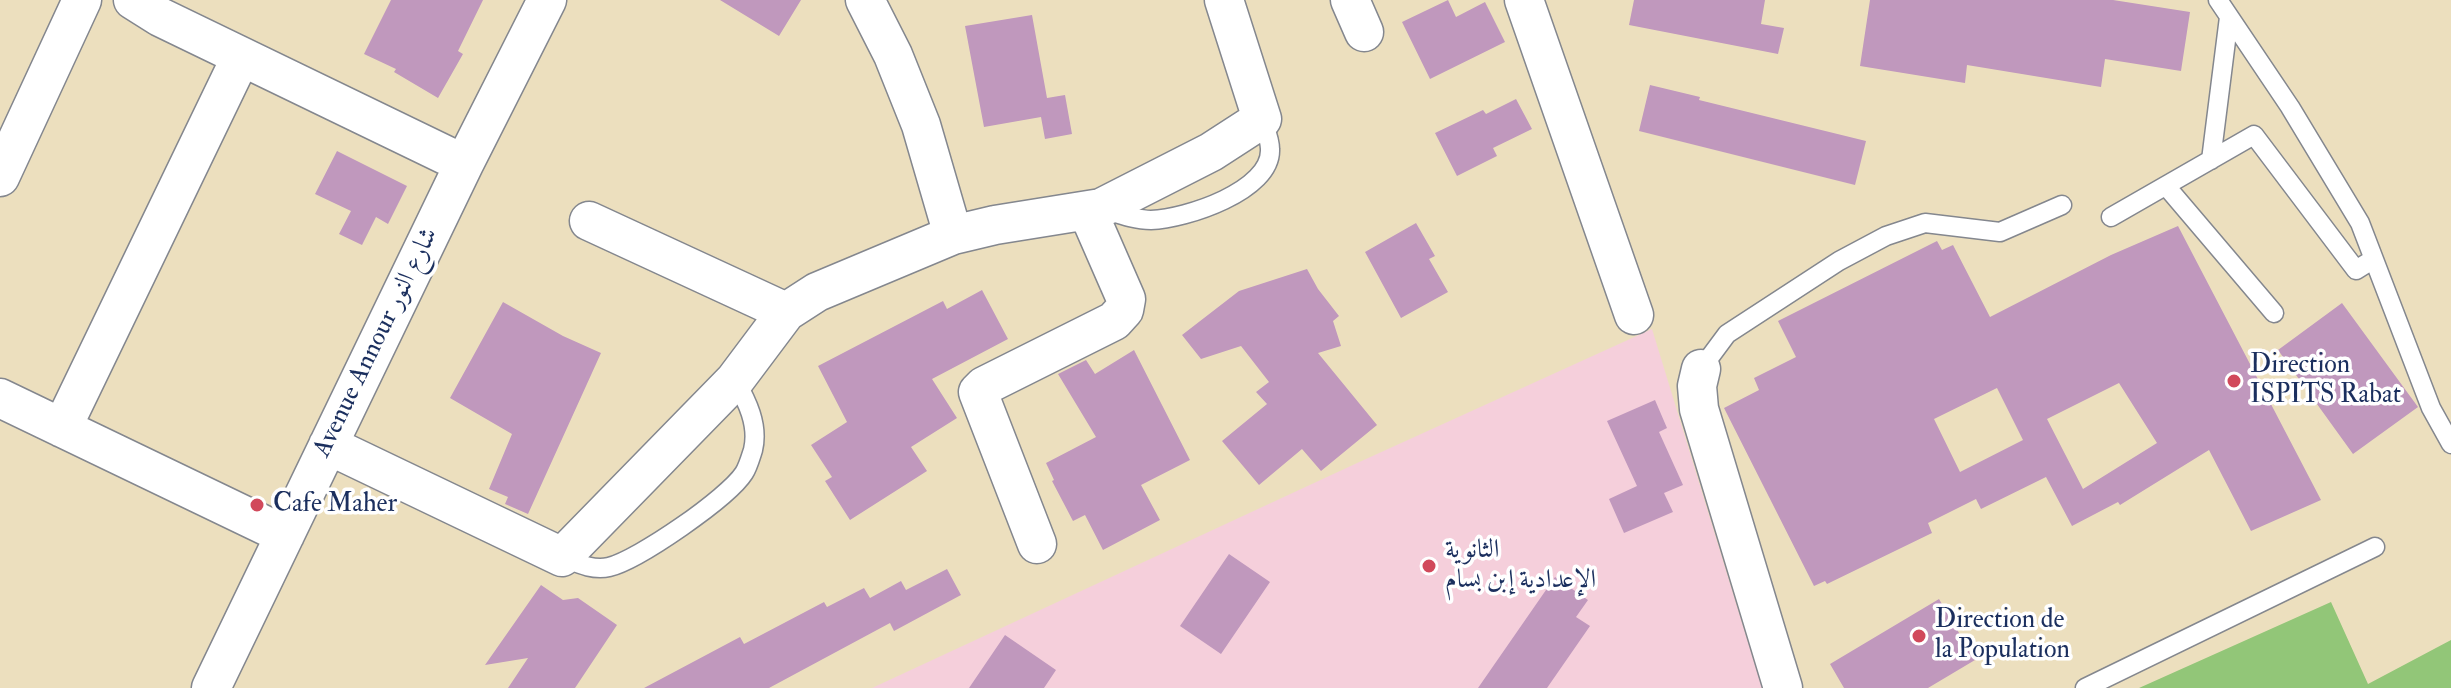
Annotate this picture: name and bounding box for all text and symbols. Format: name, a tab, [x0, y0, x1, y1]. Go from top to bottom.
street label: Avenue Annour شارع النور	[308, 223, 446, 463]
place label: Direction ISPITS Rabat	[2250, 350, 2401, 412]
marker: Direction ISPITS Rabat	[2225, 372, 2243, 390]
place label: Cafe Maher	[273, 489, 397, 521]
marker: Cafe Maher	[248, 496, 266, 514]
place label: الثانوية الإعدادية إبن بسام	[1445, 535, 1596, 596]
marker: الثانوية الإعدادية إبن بسام	[1420, 557, 1438, 575]
place label: Direction de la Population	[1935, 605, 2070, 666]
marker: Direction de la Population	[1910, 627, 1928, 645]

